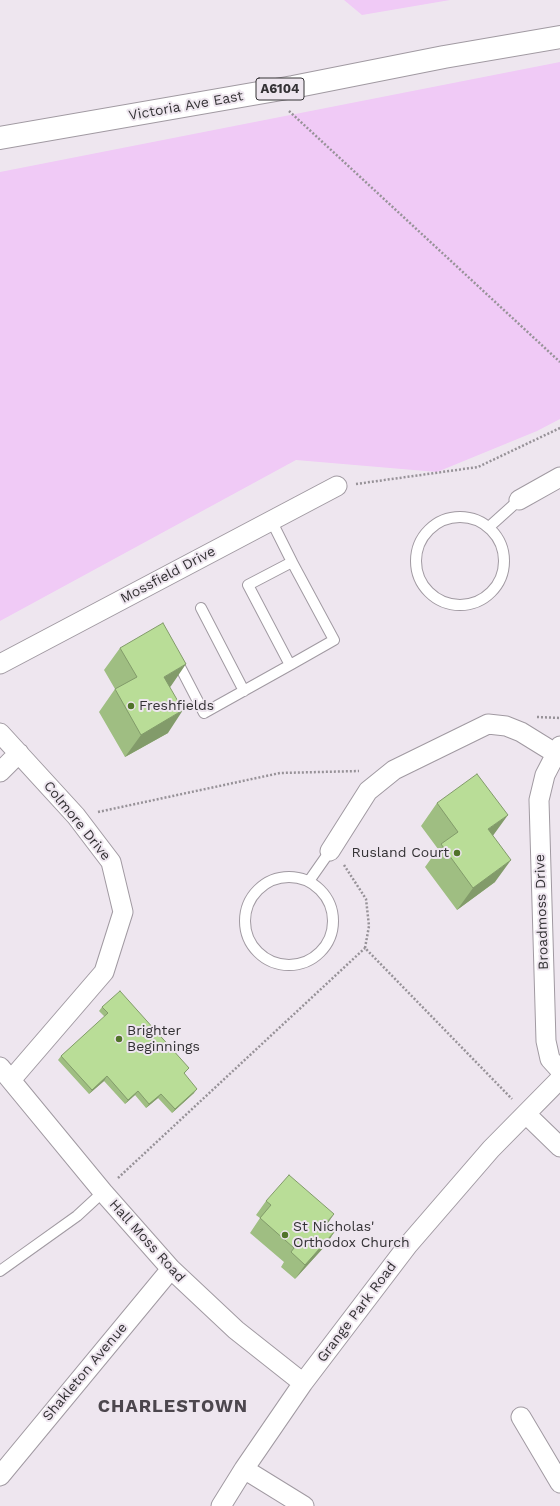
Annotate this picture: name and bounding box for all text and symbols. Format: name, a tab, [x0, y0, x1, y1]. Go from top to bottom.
road number: A6104	[256, 78, 304, 100]
street label: Victoria Ave East	[127, 88, 245, 124]
street label: Mossfield Drive	[118, 543, 218, 607]
place label: Freshfields	[139, 698, 214, 714]
marker: Freshfields	[126, 701, 136, 711]
street label: Colmore Drive	[40, 778, 114, 864]
place label: Rusland Court	[352, 845, 449, 861]
marker: Rusland Court	[452, 848, 462, 858]
street label: Broadmoss Drive	[532, 854, 552, 970]
place label: Brighter Beginnings	[127, 1023, 200, 1056]
marker: Brighter Beginnings	[114, 1034, 124, 1044]
street label: Hall Moss Road	[105, 1196, 189, 1286]
place label: St Nicholas' Orthodox Church	[293, 1219, 410, 1252]
marker: St Nicholas' Orthodox Church	[280, 1230, 290, 1240]
street label: Grange Park Road	[314, 1258, 400, 1366]
street label: Shakleton Avenue	[39, 1320, 131, 1424]
district label: CHARLESTOWN	[98, 1396, 248, 1418]

